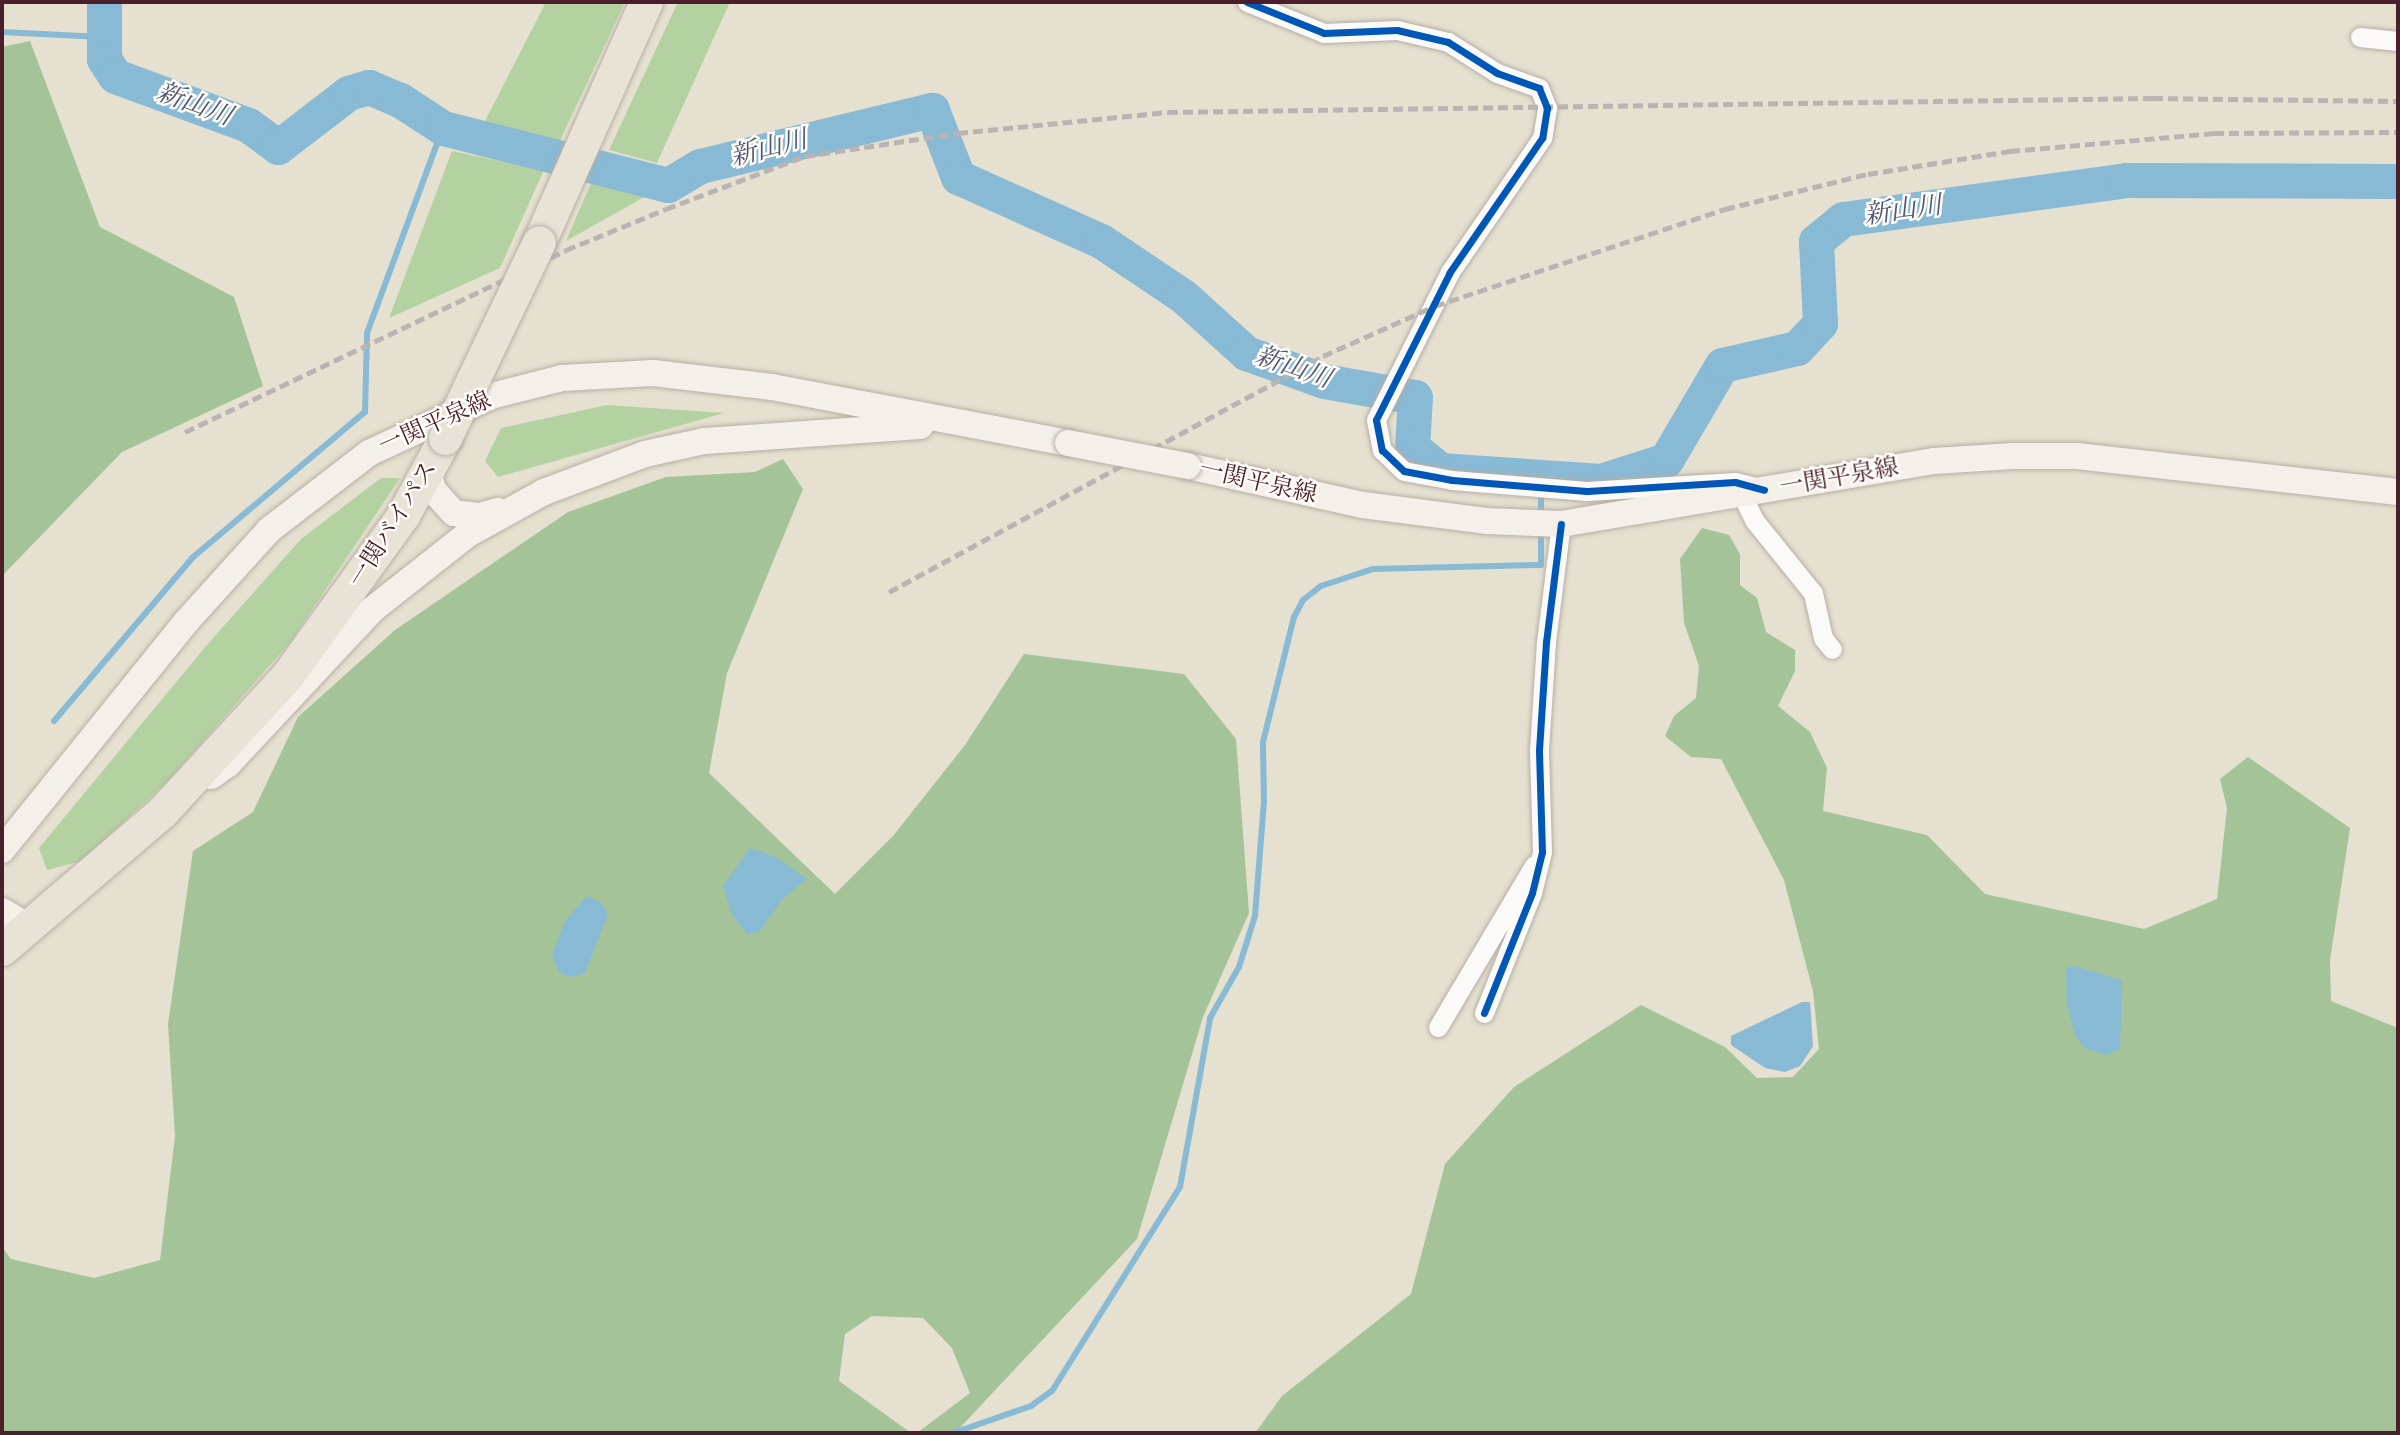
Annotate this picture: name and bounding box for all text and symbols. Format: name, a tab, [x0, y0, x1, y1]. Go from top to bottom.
water label: 新山川	[152, 77, 236, 133]
water label: 新山川	[727, 124, 811, 174]
water label: 新山川	[1862, 190, 1944, 232]
water label: 新山川	[1251, 341, 1335, 395]
street label: 一関平泉線	[374, 385, 496, 461]
street label: 一関平泉線	[1777, 452, 1901, 502]
street label: 一関平泉線	[1196, 454, 1320, 510]
street label: 一関バイパス	[343, 455, 443, 593]

